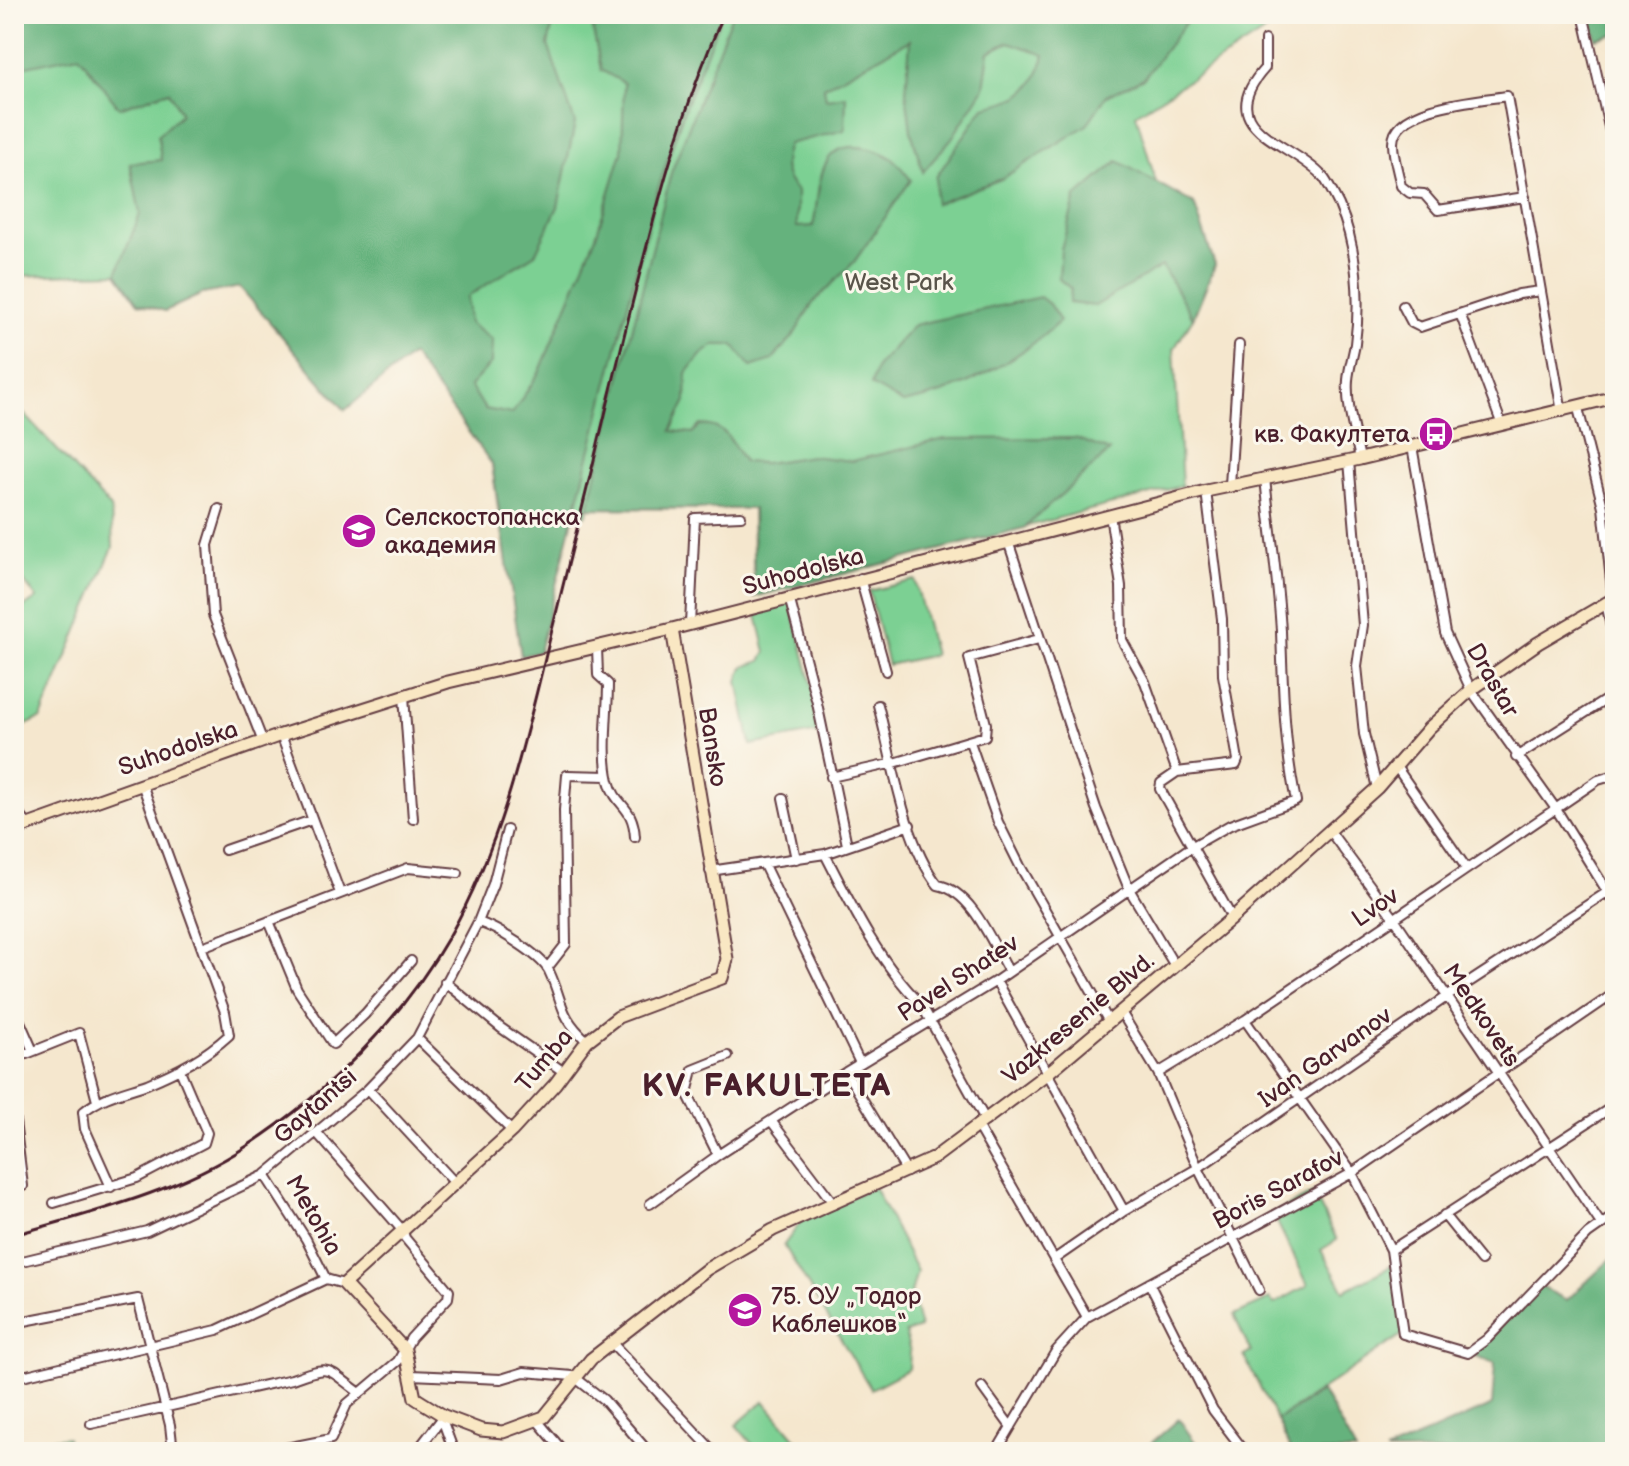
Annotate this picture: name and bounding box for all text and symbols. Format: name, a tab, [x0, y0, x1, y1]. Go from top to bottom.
park label: West Park	[845, 268, 954, 297]
bus stop icon: кв. Факултета	[1417, 415, 1455, 453]
place label: кв. Факултета	[1254, 420, 1410, 449]
place label: Селскостопанска академия	[385, 503, 580, 560]
school or university icon: Селскостопанска академия	[340, 512, 378, 550]
street label: Suhodolska	[739, 541, 867, 602]
street label: Drastar	[1460, 638, 1525, 722]
street label: Bansko	[692, 705, 733, 789]
street label: Suhodolska	[115, 715, 242, 782]
street label: Lvov	[1346, 881, 1405, 933]
street label: Pavel Shatev	[892, 928, 1025, 1028]
street label: Vazkresenie Blvd.	[996, 946, 1160, 1090]
street label: Medkovets	[1437, 958, 1527, 1072]
street label: Ivan Garvanov	[1253, 1001, 1398, 1114]
street label: Tumba	[510, 1023, 579, 1098]
street label: Gaytantsi	[268, 1062, 363, 1150]
district label: KV. FAKULTETA	[642, 1067, 892, 1106]
street label: Boris Sarafov	[1208, 1143, 1349, 1236]
street label: Metohia	[279, 1170, 348, 1260]
place label: 75. ОУ „Тодор Каблешков“	[771, 1282, 922, 1339]
school or university icon: 75. ОУ „Тодор Каблешков“	[726, 1291, 764, 1329]

